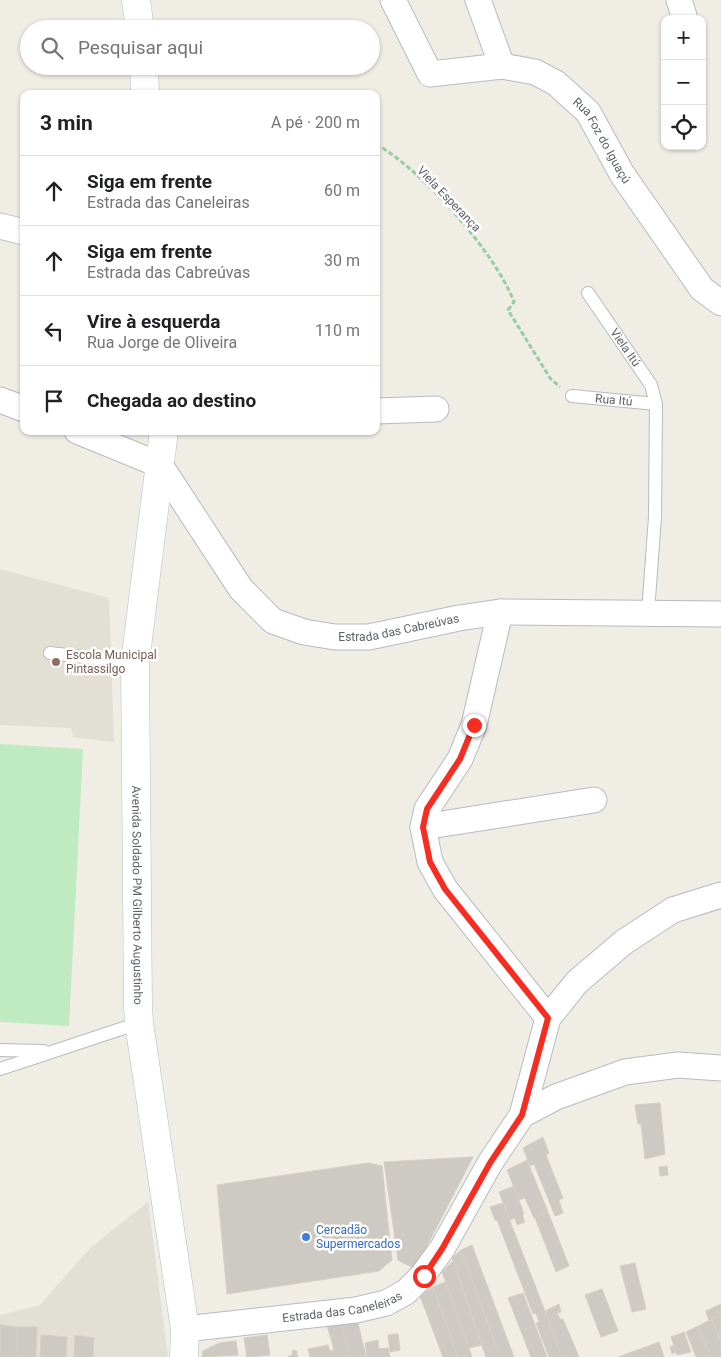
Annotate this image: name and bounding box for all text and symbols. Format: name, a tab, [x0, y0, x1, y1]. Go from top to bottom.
map controls	[661, 15, 706, 150]
button: +	[661, 15, 706, 60]
search box	[20, 20, 380, 75]
icon: search	[38, 34, 66, 62]
text: Pesquisar aqui	[78, 36, 203, 59]
button: −	[661, 60, 706, 105]
street label: Rua Foz do Iguaçú	[570, 95, 633, 186]
button: locate	[661, 105, 706, 150]
text: 3 min	[40, 111, 93, 135]
text: A pé · 200 m	[271, 113, 360, 132]
street label: Viela Esperança	[414, 163, 484, 235]
text: Siga em frente	[87, 170, 212, 193]
icon: ahead	[40, 177, 68, 205]
text: 60 m	[324, 181, 360, 200]
text: Estrada das Caneleiras	[87, 193, 250, 212]
text: Siga em frente	[87, 240, 212, 263]
icon: ahead	[40, 247, 68, 275]
text: 30 m	[324, 251, 360, 270]
text: Estrada das Cabreúvas	[87, 263, 250, 282]
text: Vire à esquerda	[87, 310, 220, 333]
icon: left	[40, 317, 68, 345]
text: 110 m	[315, 321, 360, 340]
street label: Viela Itú	[607, 326, 643, 369]
text: Rua Jorge de Oliveira	[87, 333, 237, 352]
icon: arrive	[40, 387, 68, 415]
text: Chegada ao destino	[87, 389, 256, 412]
street label: Rua Itú	[595, 391, 633, 409]
street label: Estrada das Cabreúvas	[338, 611, 460, 645]
place label: Escola Municipal Pintassilgo	[66, 648, 157, 676]
marker: Escola Municipal Pintassilgo	[50, 656, 62, 668]
route end	[463, 714, 486, 737]
street label: Avenida Soldado PM Gilberto Augustinho	[129, 785, 145, 1005]
place label: Cercadão Supermercados	[316, 1223, 400, 1251]
marker: Cercadão Supermercados	[300, 1231, 312, 1243]
route start	[413, 1265, 436, 1288]
street label: Estrada das Caneleiras	[281, 1289, 405, 1325]

